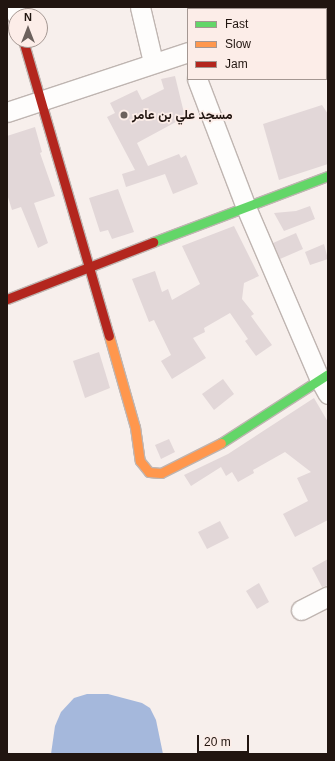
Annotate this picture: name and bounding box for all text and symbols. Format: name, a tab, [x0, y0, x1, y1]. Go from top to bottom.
north arrow	[8, 8, 48, 48]
legend	[187, 8, 327, 80]
text: N	[24, 11, 32, 23]
text: Fast	[225, 17, 248, 31]
text: Slow	[225, 37, 251, 51]
text: Jam	[225, 57, 248, 71]
place label: مسجد علي بن عامر	[132, 107, 233, 123]
marker: مسجد علي بن عامر	[119, 110, 129, 120]
scale bar	[199, 727, 251, 753]
text: 20 m	[204, 735, 231, 749]

